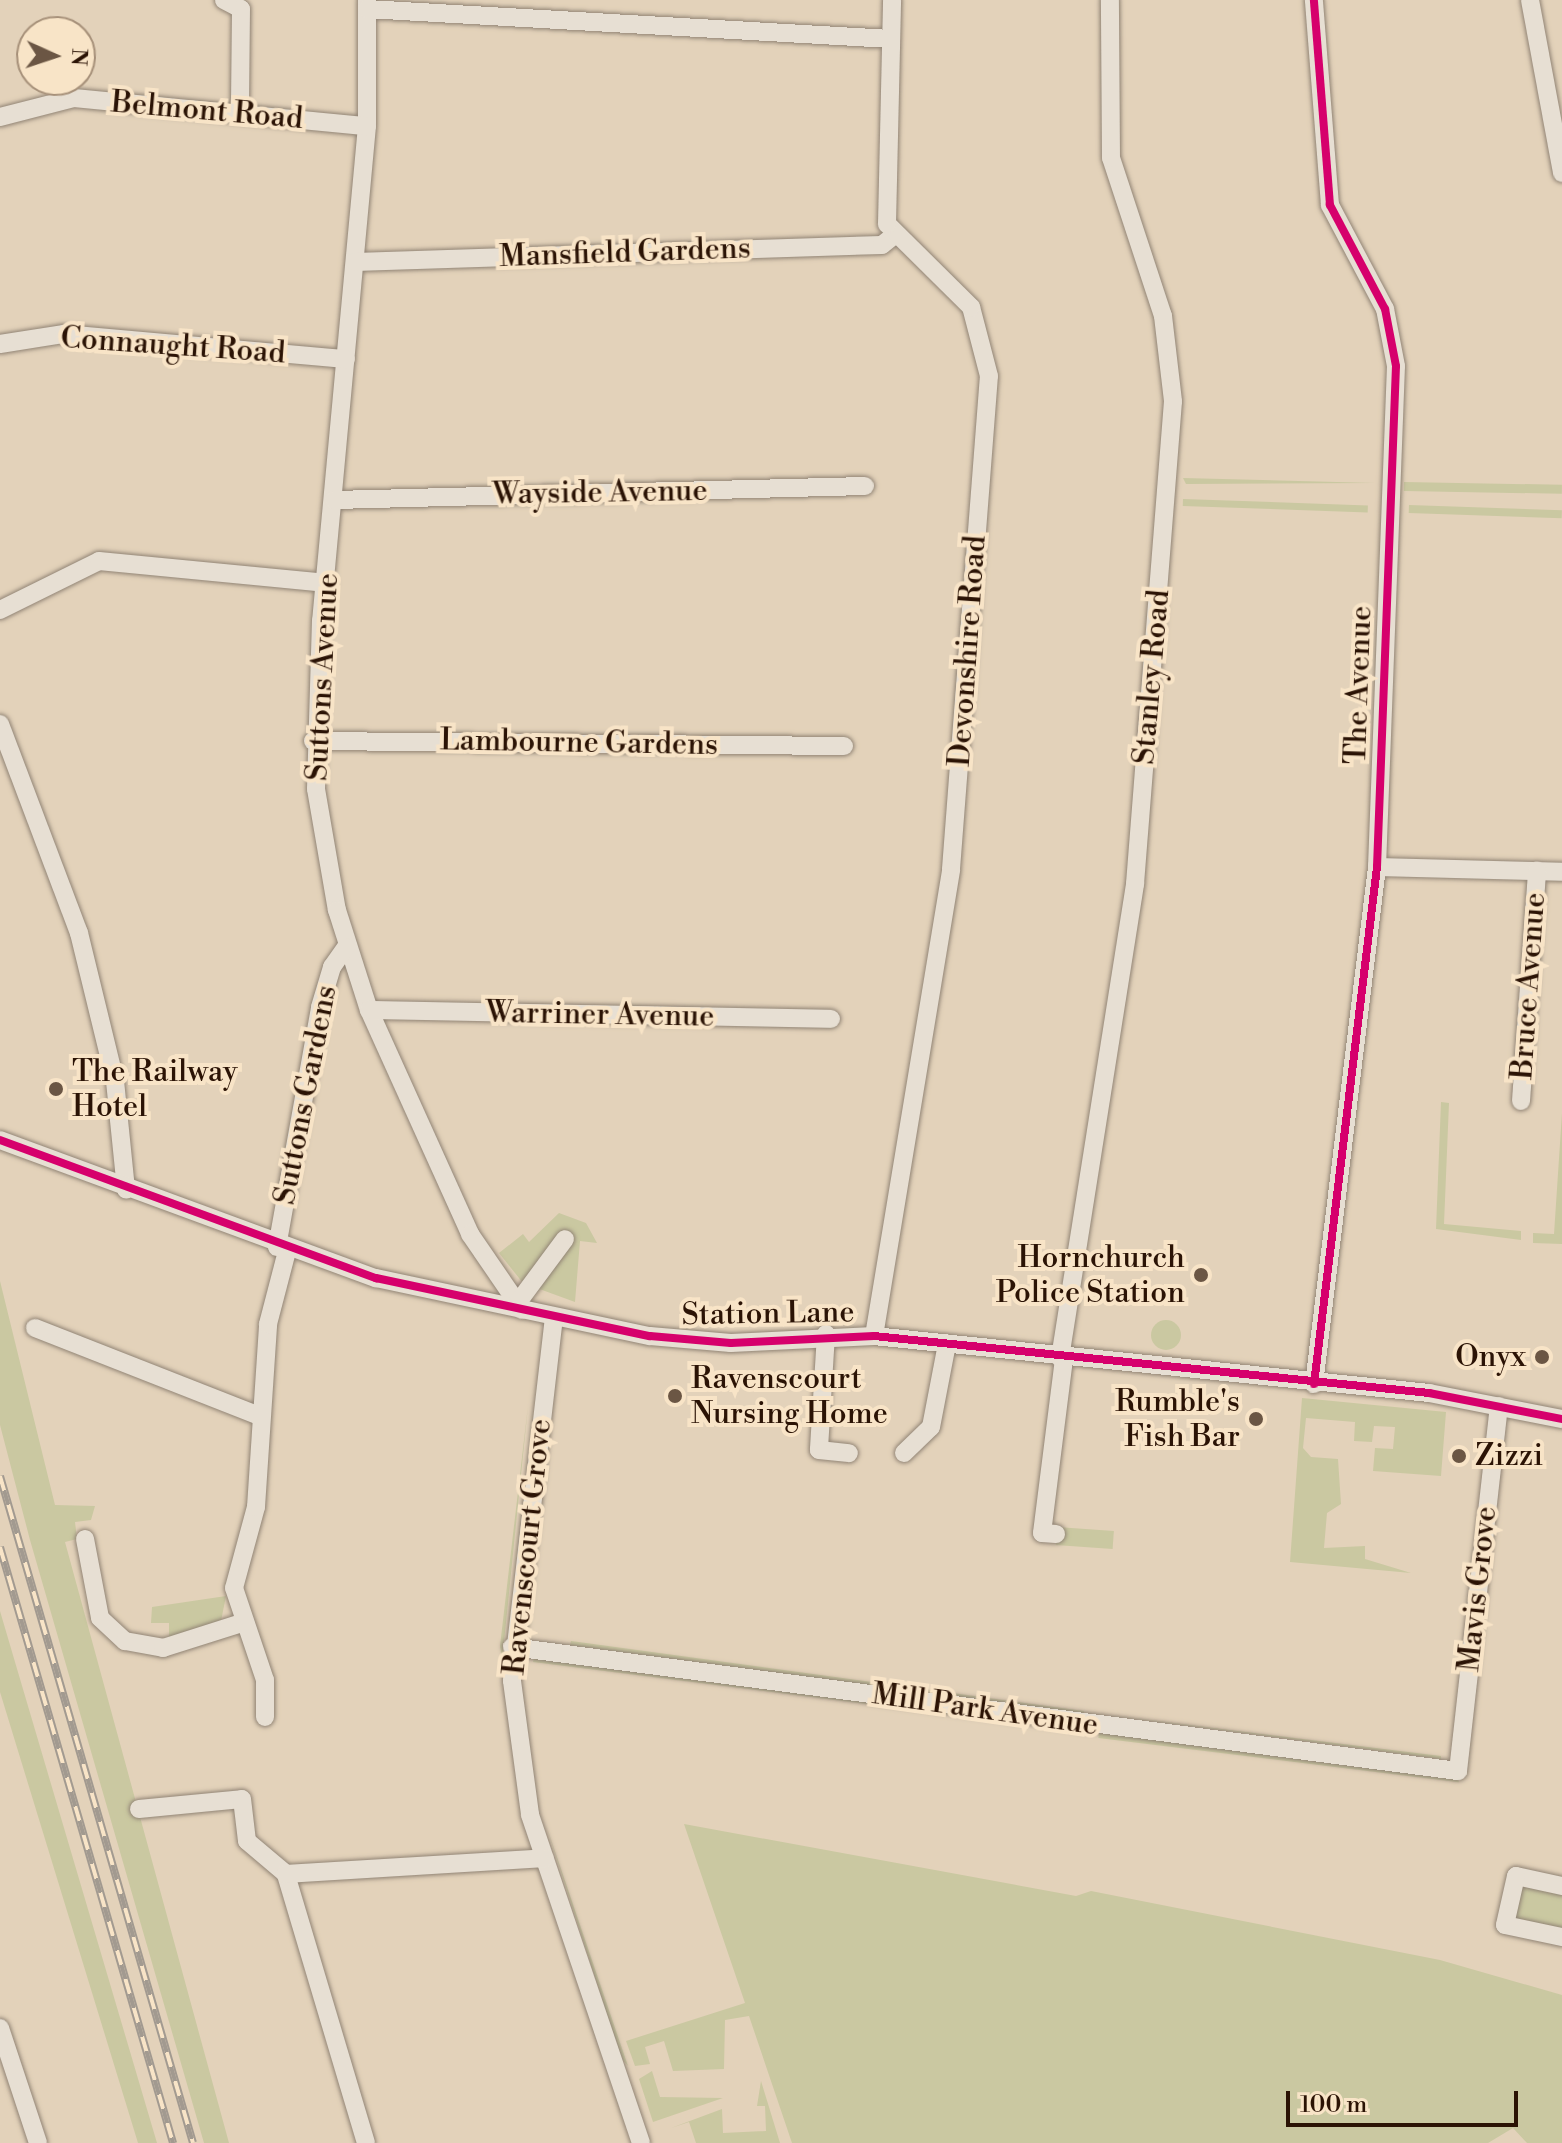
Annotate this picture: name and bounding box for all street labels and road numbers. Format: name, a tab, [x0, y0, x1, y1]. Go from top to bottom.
street label: Belmont Road	[110, 85, 304, 137]
street label: Mansfield Gardens	[499, 231, 751, 275]
street label: Connaught Road	[59, 320, 287, 372]
street label: Wayside Avenue	[492, 473, 708, 513]
street label: Devonshire Road	[942, 534, 994, 768]
street label: Suttons Avenue	[300, 572, 346, 782]
street label: Stanley Road	[1126, 588, 1178, 766]
street label: The Avenue	[1338, 605, 1380, 765]
street label: Lambourne Gardens	[440, 723, 718, 763]
street label: Bruce Avenue	[1505, 891, 1553, 1081]
street label: Suttons Gardens	[267, 982, 345, 1208]
street label: Warriner Avenue	[485, 995, 715, 1035]
street label: Station Lane	[681, 1294, 855, 1334]
street label: Ravenscourt Grove	[497, 1417, 559, 1677]
street label: Mavis Grove	[1451, 1504, 1505, 1674]
street label: Mill Park Avenue	[870, 1676, 1100, 1744]

